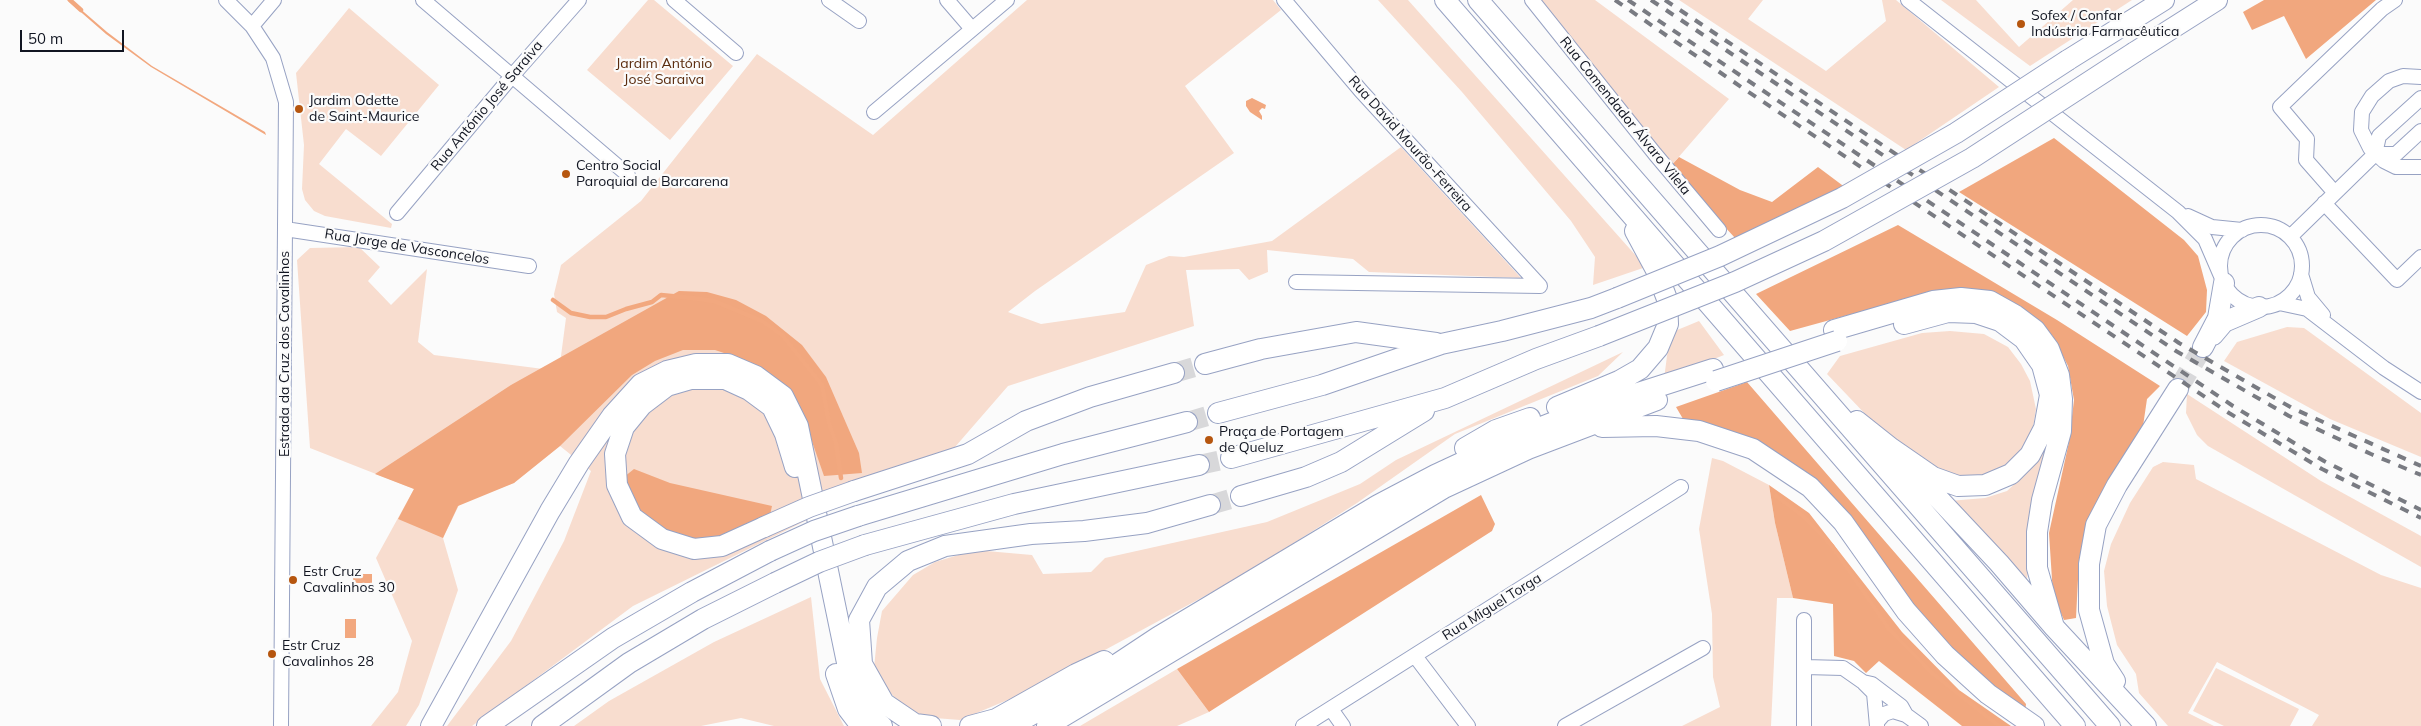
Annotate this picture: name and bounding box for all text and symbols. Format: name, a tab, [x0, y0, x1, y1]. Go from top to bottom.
place label: Sofex / Confar Indústria Farmacêutica	[2031, 8, 2179, 40]
marker: Sofex / Confar Indústria Farmacêutica	[2015, 18, 2027, 30]
scale bar	[22, 20, 126, 52]
text: 50 m	[28, 29, 63, 48]
street label: Rua Comendador Álvaro Vilela	[1556, 34, 1694, 198]
street label: Rua António José Saraiva	[428, 38, 546, 174]
park label: Jardim António José Saraiva	[616, 56, 712, 88]
street label: Rua David Mourão-Ferreira	[1345, 73, 1475, 215]
place label: Jardim Odette de Saint-Maurice	[309, 93, 419, 125]
marker: Jardim Odette de Saint-Maurice	[293, 103, 305, 115]
place label: Centro Social Paroquial de Barcarena	[576, 158, 728, 190]
marker: Centro Social Paroquial de Barcarena	[560, 168, 572, 180]
street label: Rua Jorge de Vasconcelos	[323, 226, 491, 268]
street label: Estrada da Cruz dos Cavalinhos	[277, 251, 293, 457]
place label: Praça de Portagem de Queluz	[1219, 424, 1344, 457]
marker: Praça de Portagem de Queluz	[1203, 434, 1215, 446]
place label: Estr Cruz Cavalinhos 30	[303, 564, 395, 596]
street label: Rua Miguel Torga	[1439, 570, 1545, 644]
marker: Estr Cruz Cavalinhos 30	[287, 574, 299, 586]
place label: Estr Cruz Cavalinhos 28	[282, 638, 374, 670]
marker: Estr Cruz Cavalinhos 28	[266, 648, 278, 660]

